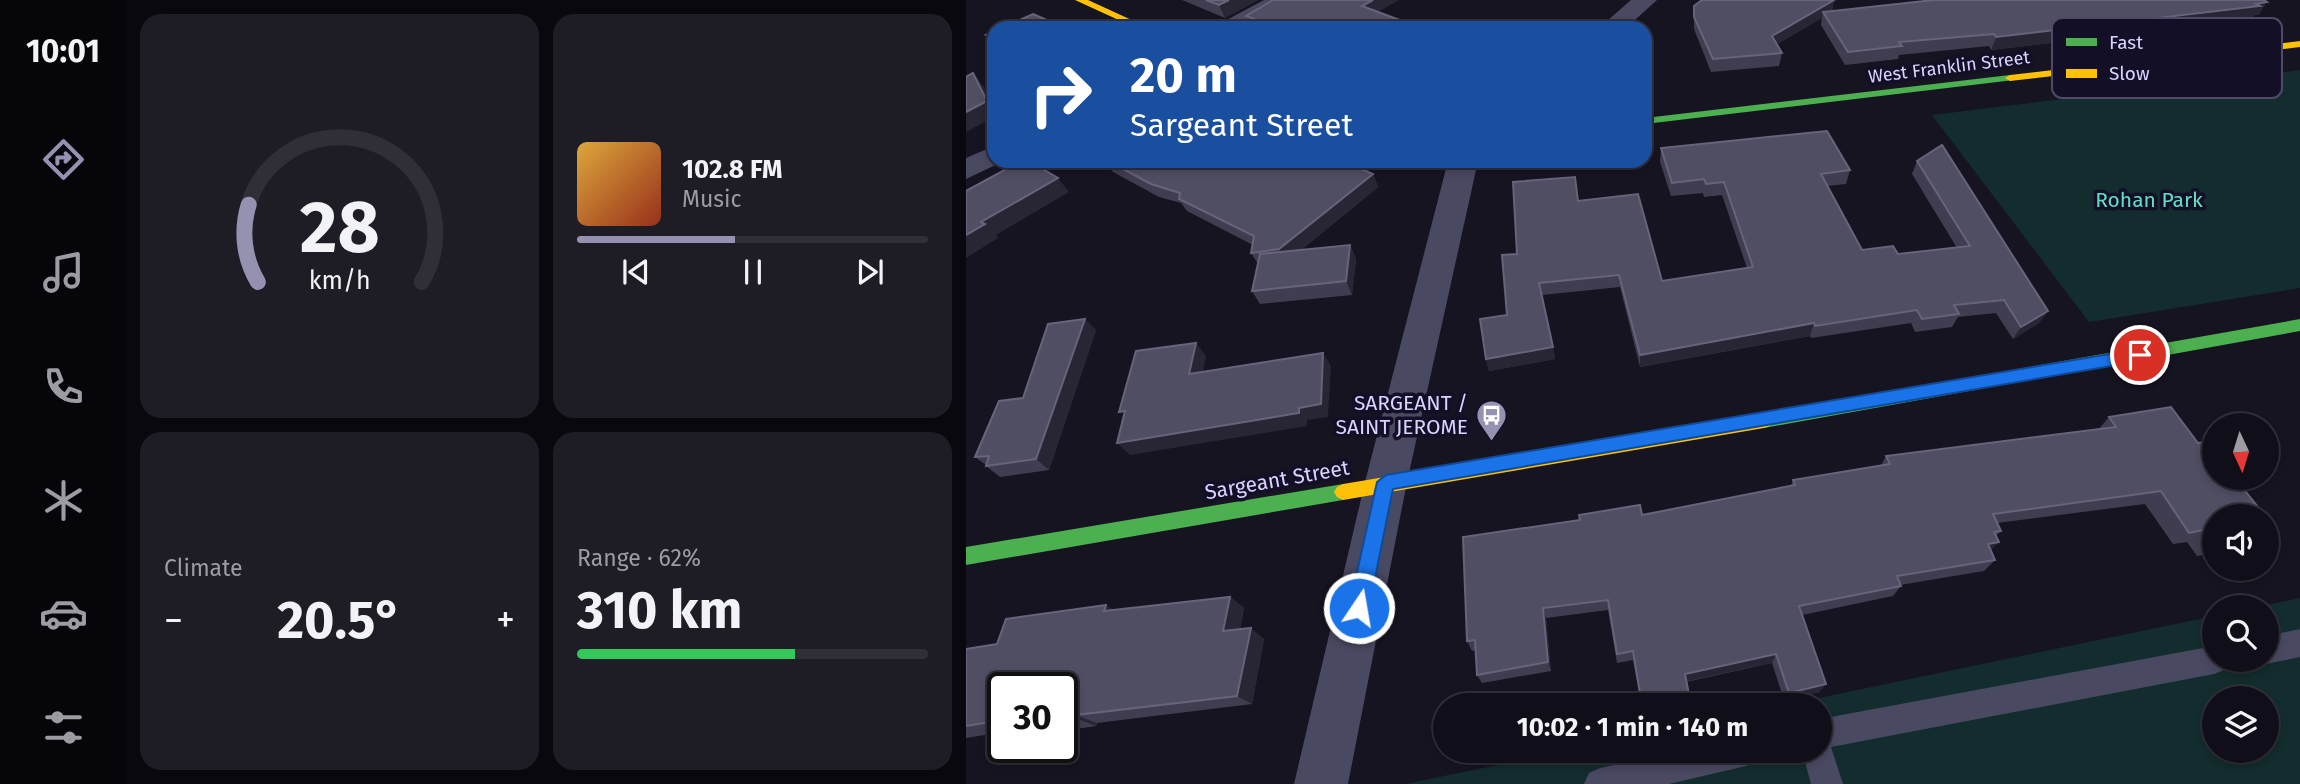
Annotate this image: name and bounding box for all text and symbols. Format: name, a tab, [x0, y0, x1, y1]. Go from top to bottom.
legend	[2052, 18, 2282, 98]
text: Fast	[2109, 31, 2143, 54]
text: 10:01	[26, 32, 100, 70]
text: 20 m	[1130, 46, 1237, 105]
street label: West Franklin Street	[1867, 46, 2032, 88]
icon: right	[1015, 49, 1106, 140]
text: Slow	[2109, 62, 2150, 85]
text: Sargeant Street	[1130, 106, 1353, 144]
icon: directions	[39, 135, 88, 184]
text: 102.8 FM	[682, 154, 782, 185]
text: 28	[300, 185, 379, 272]
text: Music	[682, 185, 742, 213]
park label: Rohan Park	[2095, 187, 2203, 213]
icon: music	[39, 248, 88, 297]
icon: previous	[617, 253, 655, 291]
icon: pause	[734, 253, 772, 291]
icon: next	[851, 253, 889, 291]
text: km/h	[309, 266, 370, 296]
pin	[2110, 325, 2170, 385]
icon: arrive	[2121, 336, 2159, 374]
icon: phone	[39, 362, 88, 411]
place label: SARGEANT / SAINT JEROME	[1336, 390, 1468, 440]
bus stop icon: SARGEANT / SAINT JEROME	[1474, 398, 1508, 442]
north arrow	[2202, 413, 2278, 490]
map controls	[2202, 413, 2279, 763]
street label: Sargeant Street	[1203, 454, 1352, 506]
icon: climate	[39, 476, 88, 525]
button: sound	[2202, 504, 2279, 581]
text: Range · 62%	[577, 544, 701, 572]
text: Climate	[164, 554, 243, 582]
position arrow	[1322, 571, 1396, 645]
text: 310 km	[577, 579, 742, 642]
icon: car	[39, 589, 88, 638]
text: 20.5°	[277, 589, 402, 652]
button: search	[2202, 595, 2279, 672]
text: −	[164, 597, 183, 643]
text: +	[496, 597, 515, 643]
speed limit sign: 30	[987, 672, 1078, 763]
button: layers	[2202, 686, 2279, 763]
icon: filters	[39, 703, 88, 752]
text: 10:02 · 1 min · 140 m	[1517, 712, 1748, 743]

